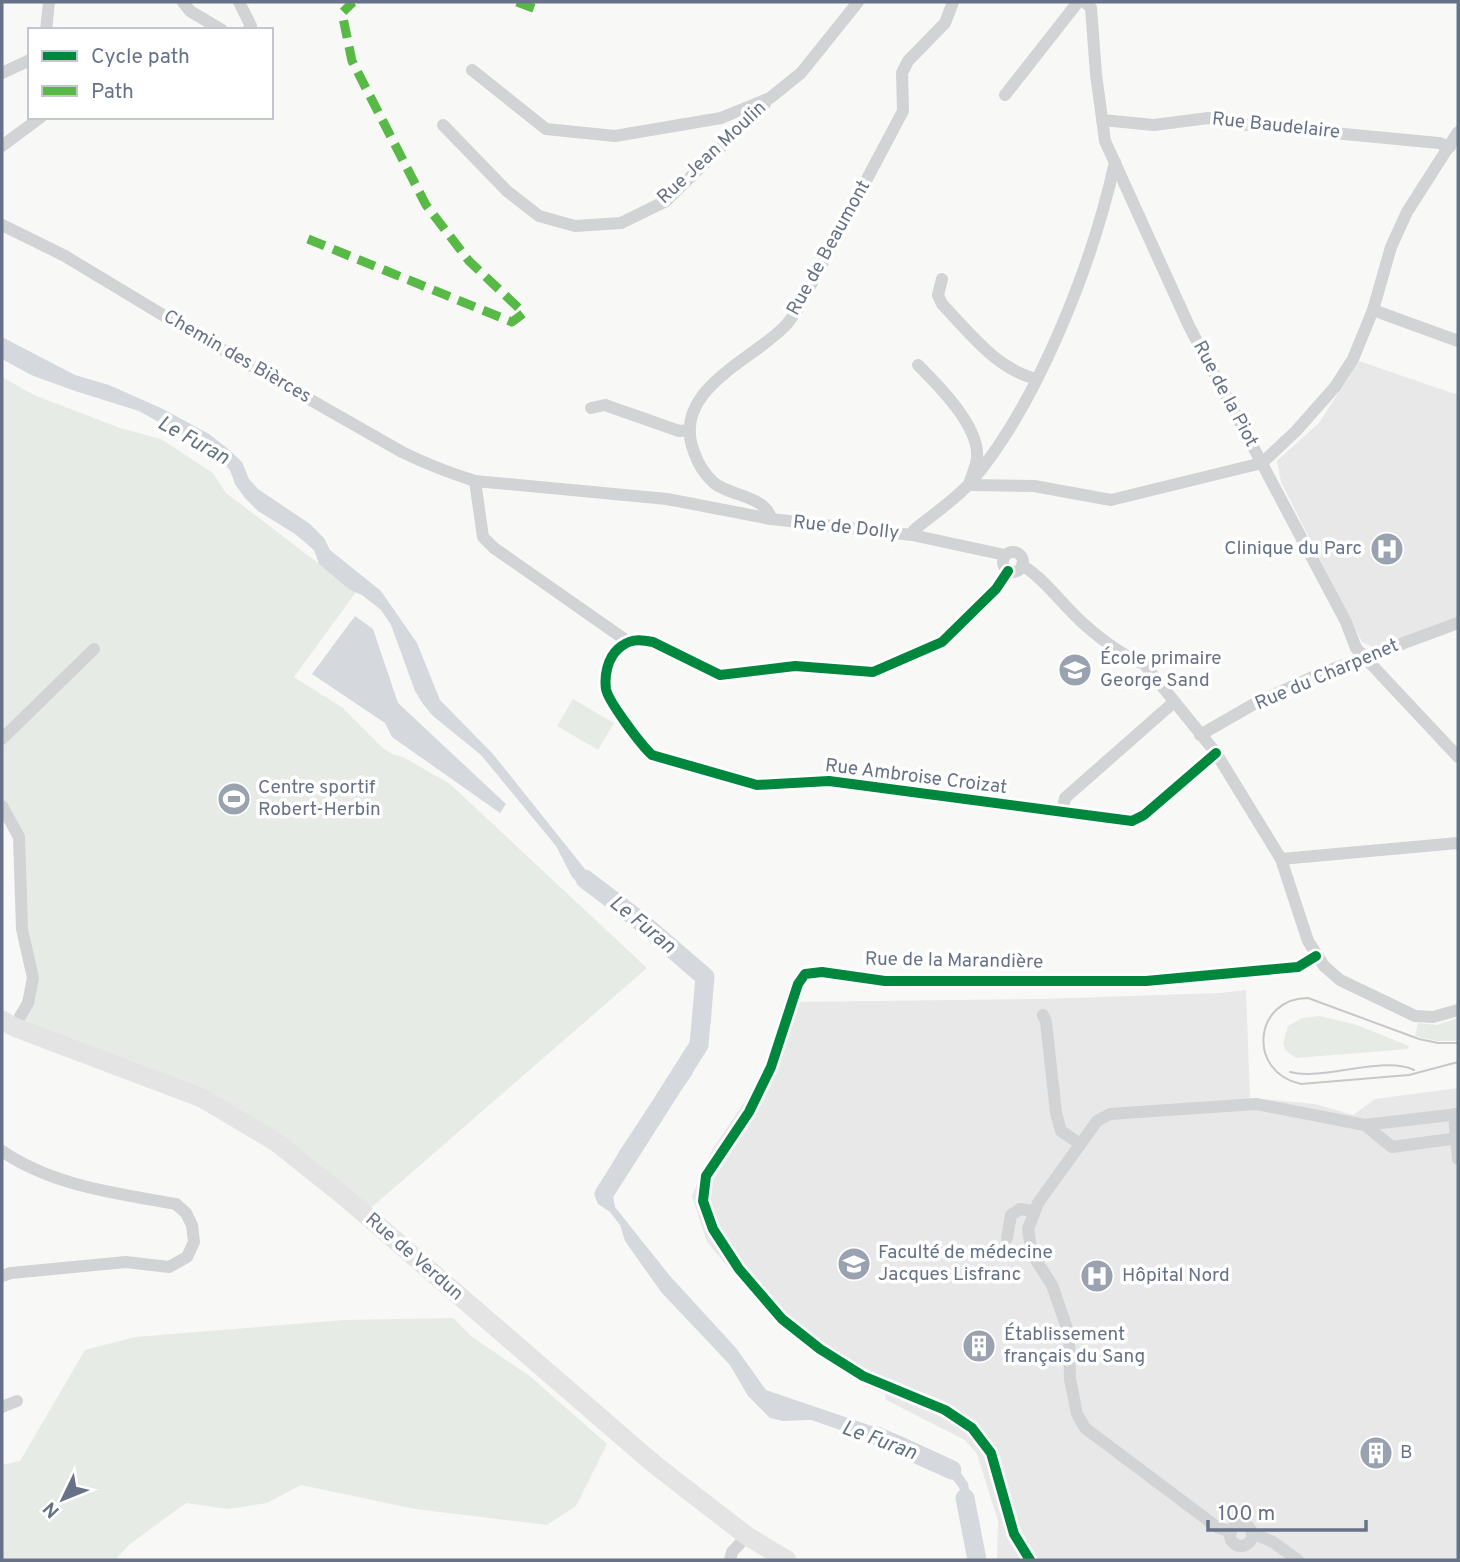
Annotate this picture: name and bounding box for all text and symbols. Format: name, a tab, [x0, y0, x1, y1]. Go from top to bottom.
legend	[28, 28, 273, 119]
text: Cycle path	[91, 44, 190, 71]
text: Path	[91, 79, 134, 106]
street label: Rue Jean Moulin	[652, 96, 772, 210]
street label: Rue Baudelaire	[1211, 107, 1341, 145]
street label: Rue de Beaumont	[782, 176, 876, 320]
street label: Chemin des Bièrces	[159, 305, 315, 409]
street label: Rue de la Piot	[1187, 337, 1263, 451]
water label: Le Furan	[152, 410, 234, 472]
street label: Rue de Dolly	[792, 511, 900, 545]
hospital icon: Clinique du Parc	[1368, 530, 1406, 568]
place label: Clinique du Parc	[1224, 537, 1362, 561]
street label: Rue du Charpenet	[1252, 634, 1402, 716]
place label: École primaire George Sand	[1100, 646, 1222, 693]
school or university icon: École primaire George Sand	[1056, 651, 1094, 689]
street label: Rue Ambroise Croizat	[824, 754, 1008, 800]
place label: Centre sportif Robert-Herbin	[258, 776, 381, 822]
sports icon: Centre sportif Robert-Herbin	[215, 780, 253, 818]
water label: Le Furan	[603, 890, 681, 960]
street label: Rue de la Marandière	[865, 947, 1043, 975]
street label: Rue de Verdun	[360, 1208, 468, 1306]
place label: Faculté de médecine Jacques Lisfranc	[878, 1241, 1053, 1287]
school or university icon: Faculté de médecine Jacques Lisfranc	[835, 1245, 873, 1283]
hospital icon: Hôpital Nord	[1078, 1257, 1116, 1295]
place label: Hôpital Nord	[1122, 1264, 1230, 1288]
place label: Établissement français du Sang	[1004, 1322, 1145, 1369]
building icon: Établissement français du Sang	[960, 1327, 998, 1365]
water label: Le Furan	[838, 1415, 921, 1467]
building icon: B	[1357, 1434, 1395, 1472]
place label: B	[1400, 1441, 1412, 1465]
north arrow	[28, 1464, 98, 1534]
scale bar	[1208, 1488, 1366, 1532]
text: N	[39, 1496, 65, 1522]
text: 100 m	[1218, 1501, 1275, 1528]

